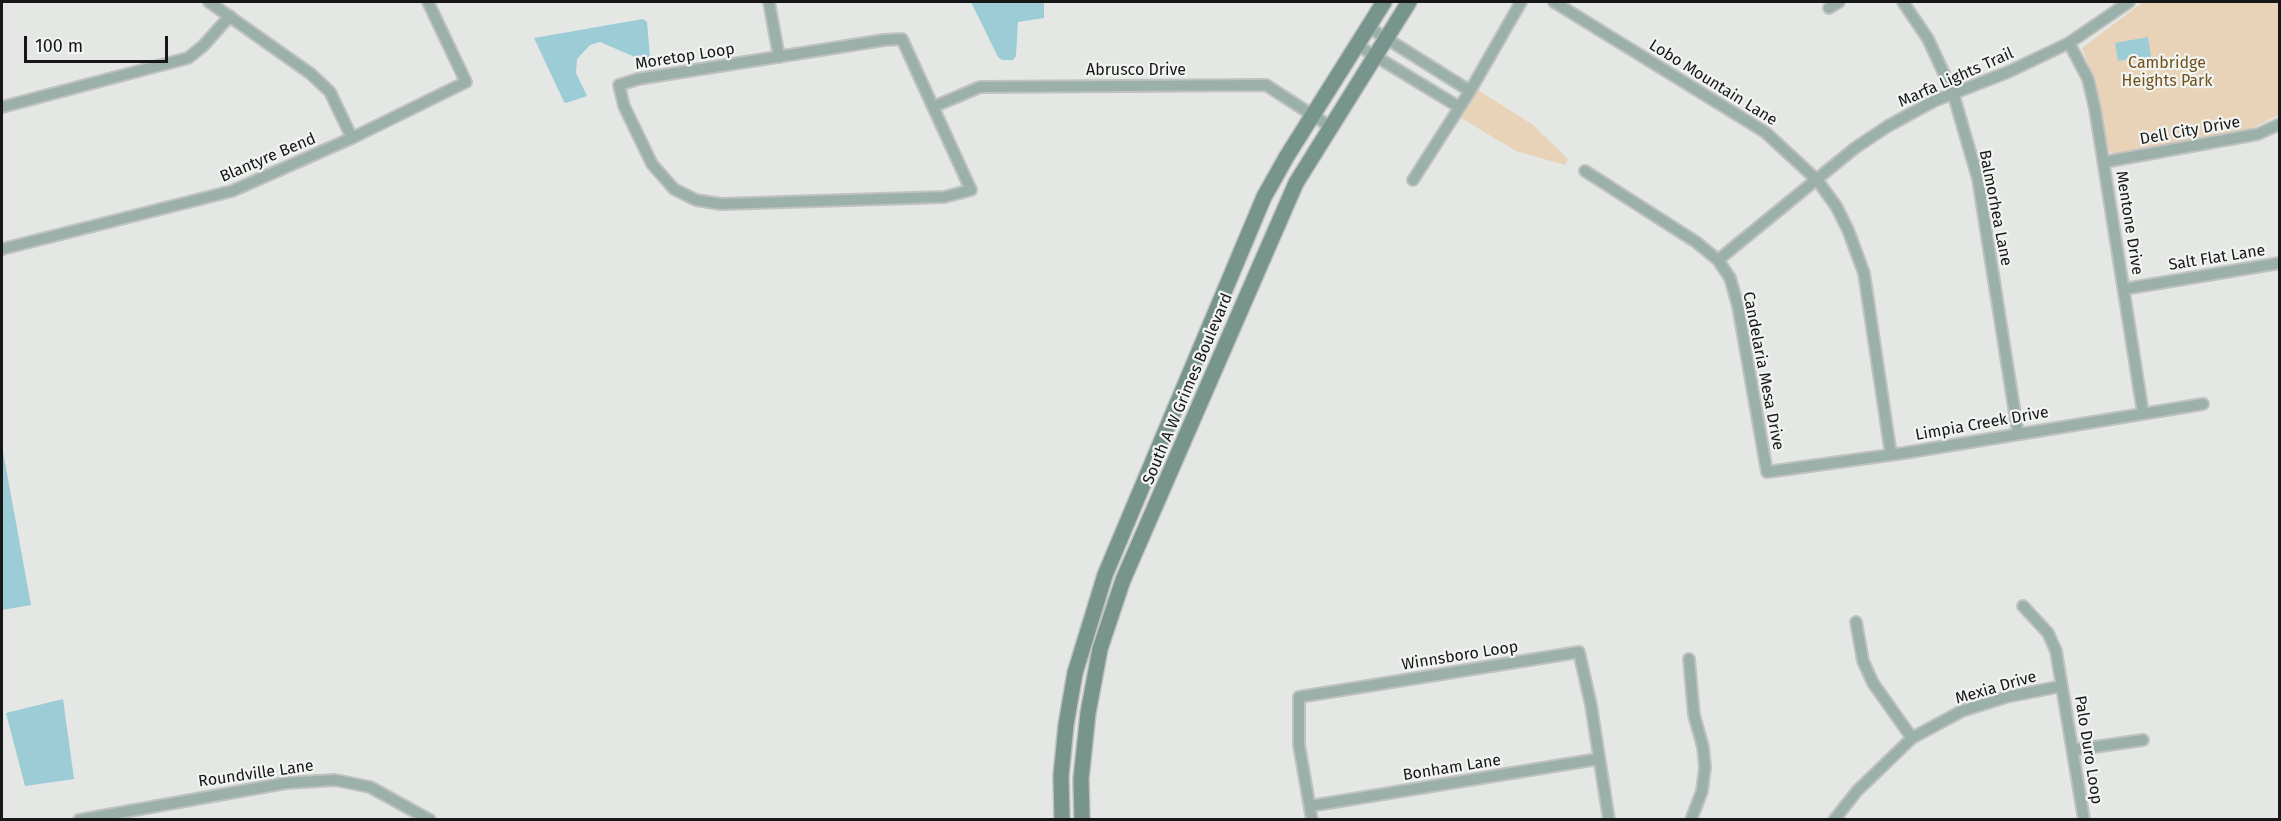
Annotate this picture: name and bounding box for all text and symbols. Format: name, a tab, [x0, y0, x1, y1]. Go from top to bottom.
scale bar	[27, 24, 171, 62]
text: 100 m	[35, 35, 83, 57]
street label: Lobo Mountain Lane	[1645, 36, 1781, 130]
street label: Moretop Loop	[634, 40, 736, 74]
street label: Marfa Lights Trail	[1895, 44, 2017, 112]
park label: Cambridge Heights Park	[2122, 54, 2212, 92]
street label: Abrusco Drive	[1086, 61, 1186, 81]
street label: Dell City Drive	[2138, 113, 2242, 149]
street label: Blantyre Bend	[217, 129, 319, 187]
street label: Balmorhea Lane	[1974, 148, 2016, 268]
street label: Mentone Drive	[2111, 170, 2147, 276]
street label: Salt Flat Lane	[2167, 241, 2267, 275]
street label: Candelaria Mesa Drive	[1738, 290, 1788, 452]
street label: South A W Grimes Boulevard	[1139, 291, 1237, 487]
street label: Limpia Creek Drive	[1914, 403, 2050, 445]
street label: Winnsboro Loop	[1400, 637, 1520, 675]
street label: Mexia Drive	[1953, 667, 2039, 709]
street label: Palo Duro Loop	[2070, 694, 2106, 806]
street label: Bonham Lane	[1402, 751, 1502, 785]
street label: Roundville Lane	[197, 756, 315, 792]

